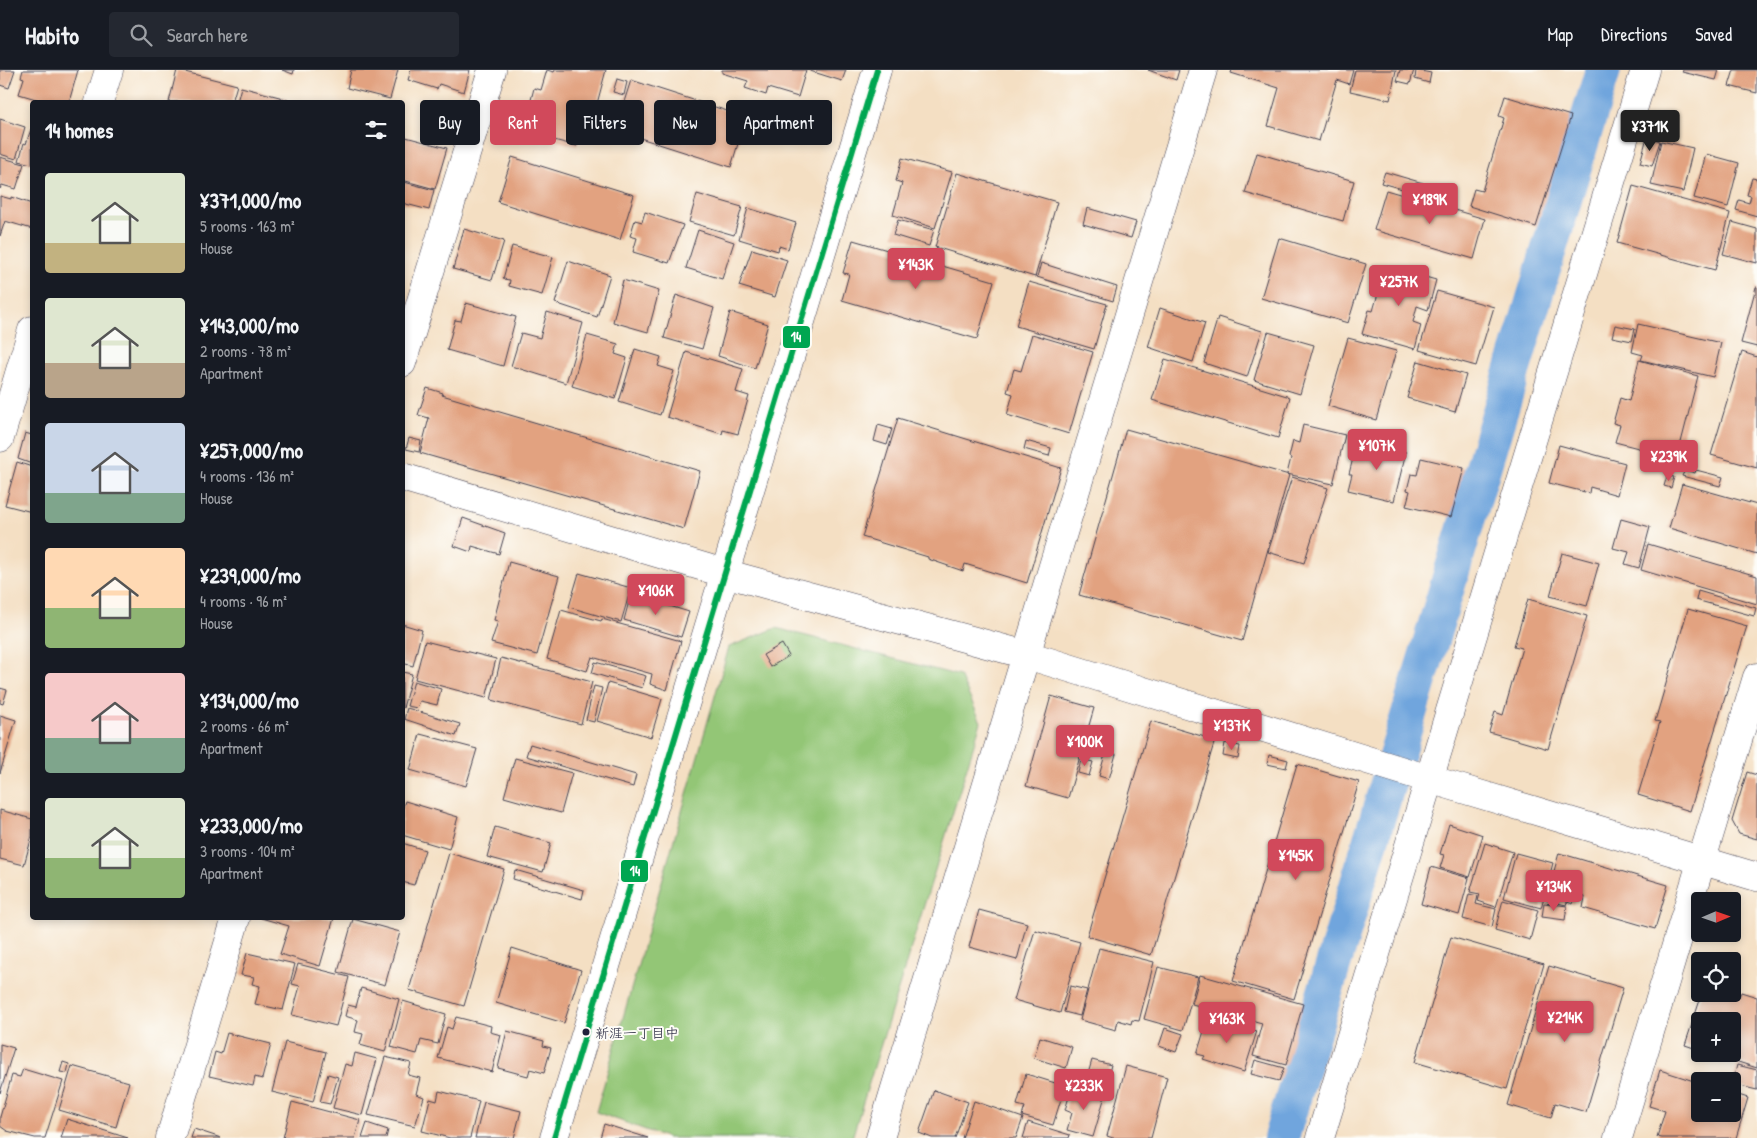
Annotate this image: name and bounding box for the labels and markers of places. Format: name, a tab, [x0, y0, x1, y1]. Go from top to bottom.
pin: ¥371K	[1615, 109, 1685, 152]
pin: ¥189K	[1395, 182, 1465, 225]
pin: ¥143K	[881, 248, 951, 290]
pin: ¥257K	[1364, 264, 1434, 307]
pin: ¥107K	[1342, 428, 1412, 471]
pin: ¥239K	[1634, 440, 1704, 482]
pin: ¥106K	[621, 574, 691, 616]
pin: ¥137K	[1197, 708, 1267, 751]
pin: ¥100K	[1050, 724, 1120, 767]
pin: ¥145K	[1261, 838, 1331, 881]
pin: ¥134K	[1519, 870, 1589, 912]
pin: ¥214K	[1530, 1000, 1600, 1043]
pin: ¥163K	[1192, 1002, 1262, 1044]
place label: 新涯一丁目中	[595, 1023, 679, 1042]
marker: 新涯一丁目中	[581, 1027, 591, 1037]
pin: ¥233K	[1049, 1068, 1119, 1111]

